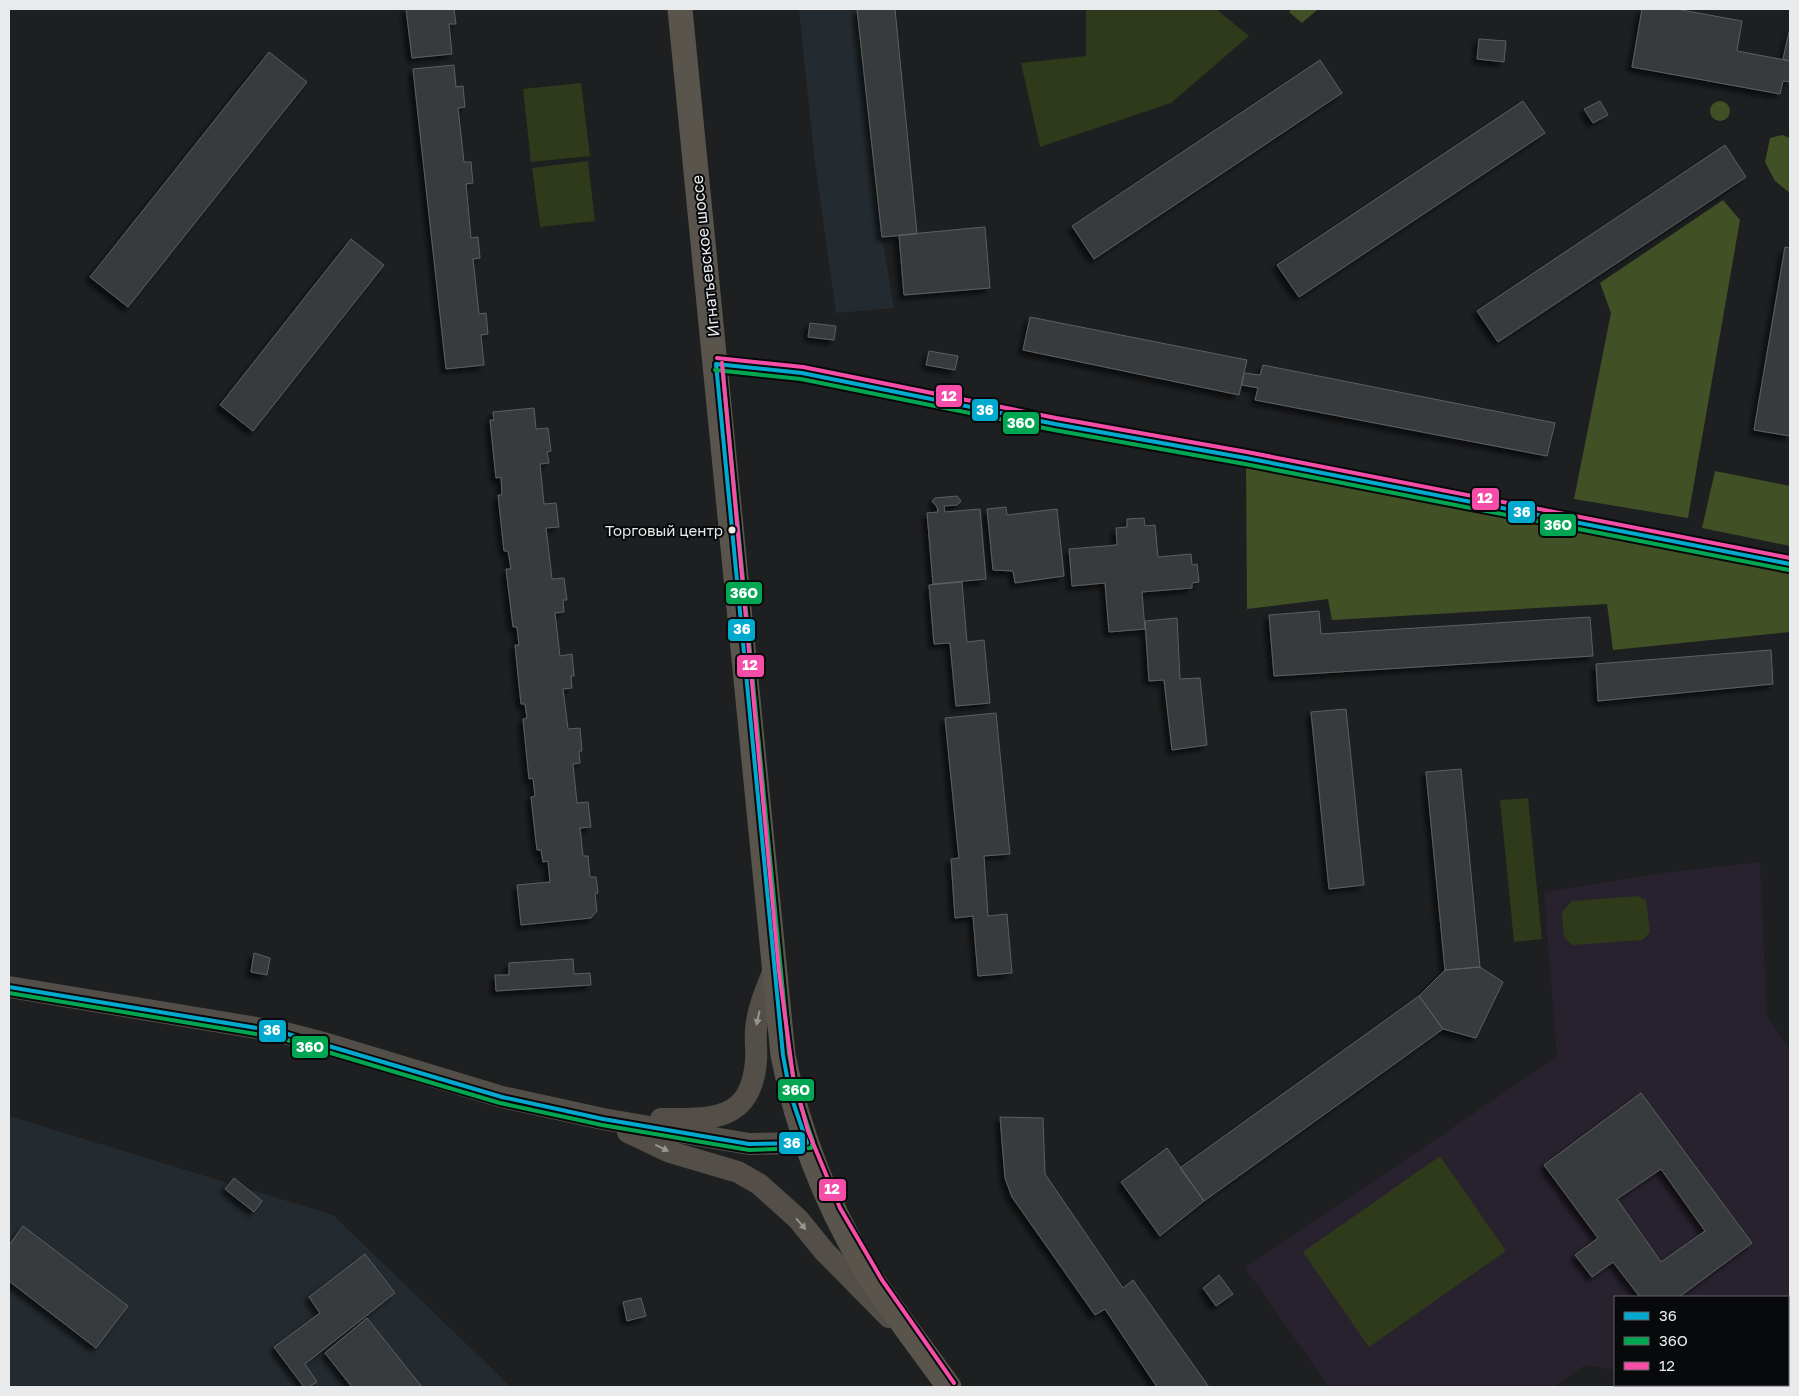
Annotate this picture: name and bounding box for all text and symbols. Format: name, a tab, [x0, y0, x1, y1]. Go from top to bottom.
street label: Игнатьевское шоссе	[687, 174, 723, 338]
line badge: 12	[935, 384, 963, 408]
text: 12	[941, 387, 957, 404]
line badge: 36	[971, 398, 999, 422]
text: 36	[976, 401, 994, 418]
line badge: 36О	[1002, 411, 1040, 435]
text: 36О	[1007, 414, 1035, 431]
line badge: 12	[1471, 487, 1500, 511]
text: 12	[1477, 489, 1493, 506]
line badge: 36	[1507, 500, 1536, 524]
text: 36	[1513, 503, 1531, 520]
line badge: 36О	[1539, 513, 1577, 537]
text: 36О	[1544, 516, 1572, 533]
place label: Торговый центр	[605, 521, 723, 539]
marker: Торговый центр	[727, 525, 737, 535]
line badge: 36О	[725, 581, 763, 605]
text: 36О	[730, 584, 758, 601]
line badge: 36	[727, 618, 756, 642]
text: 36	[733, 620, 751, 637]
line badge: 12	[736, 654, 765, 678]
text: 12	[742, 656, 758, 673]
one-way arrow	[754, 1011, 762, 1026]
line badge: 36	[258, 1019, 287, 1043]
text: 36	[263, 1021, 281, 1038]
line badge: 36О	[291, 1035, 329, 1059]
text: 36О	[296, 1038, 324, 1055]
line badge: 36О	[777, 1078, 815, 1102]
text: 36О	[782, 1081, 810, 1098]
line badge: 36	[778, 1131, 806, 1155]
text: 36	[783, 1134, 801, 1151]
one-way arrow	[655, 1144, 669, 1152]
line badge: 12	[818, 1178, 847, 1202]
text: 12	[824, 1180, 840, 1197]
one-way arrow	[796, 1217, 807, 1230]
legend	[1614, 1296, 1789, 1386]
text: 36	[1659, 1306, 1677, 1324]
text: 36О	[1659, 1331, 1688, 1349]
text: 12	[1659, 1356, 1675, 1374]

